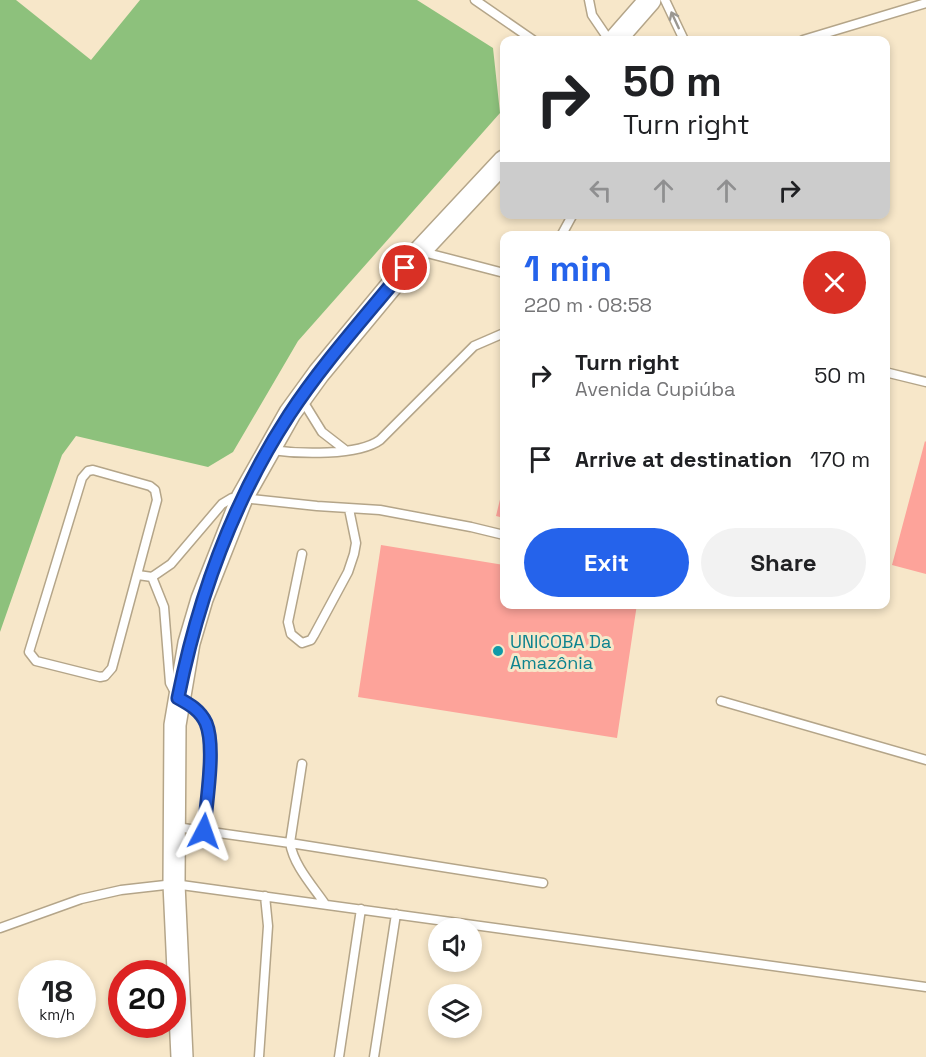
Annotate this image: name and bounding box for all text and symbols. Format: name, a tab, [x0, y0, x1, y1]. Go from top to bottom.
one-way arrow	[668, 12, 680, 30]
text: 50 m	[623, 55, 722, 108]
icon: right	[524, 60, 602, 138]
text: Turn right	[623, 107, 750, 142]
icon: left	[584, 174, 617, 207]
icon: ahead	[647, 174, 680, 207]
icon: ahead	[710, 174, 743, 207]
icon: right	[773, 174, 806, 207]
pin	[379, 242, 430, 293]
text: 1 min	[524, 246, 612, 292]
icon: arrive	[388, 251, 421, 284]
button: close	[803, 251, 866, 314]
text: 220 m · 08:58	[524, 292, 652, 318]
text: Turn right	[575, 348, 680, 376]
icon: right	[524, 359, 557, 392]
text: 50 m	[814, 361, 866, 389]
text: Avenida Cupiúba	[575, 376, 736, 402]
icon: arrive	[524, 443, 557, 476]
text: Arrive at destination	[575, 445, 792, 473]
text: 170 m	[810, 445, 870, 473]
button: Exit	[524, 528, 689, 597]
button: Share	[701, 528, 866, 597]
place label: UNICOBA Da Amazônia	[510, 630, 611, 674]
marker: UNICOBA Da Amazônia	[491, 644, 505, 658]
position arrow	[172, 799, 236, 863]
map controls	[428, 918, 482, 1038]
button: sound	[428, 918, 482, 972]
speed limit sign: 20	[108, 960, 186, 1038]
text: 18	[41, 972, 73, 1011]
button: layers	[428, 984, 482, 1038]
text: km/h	[39, 1005, 75, 1024]

